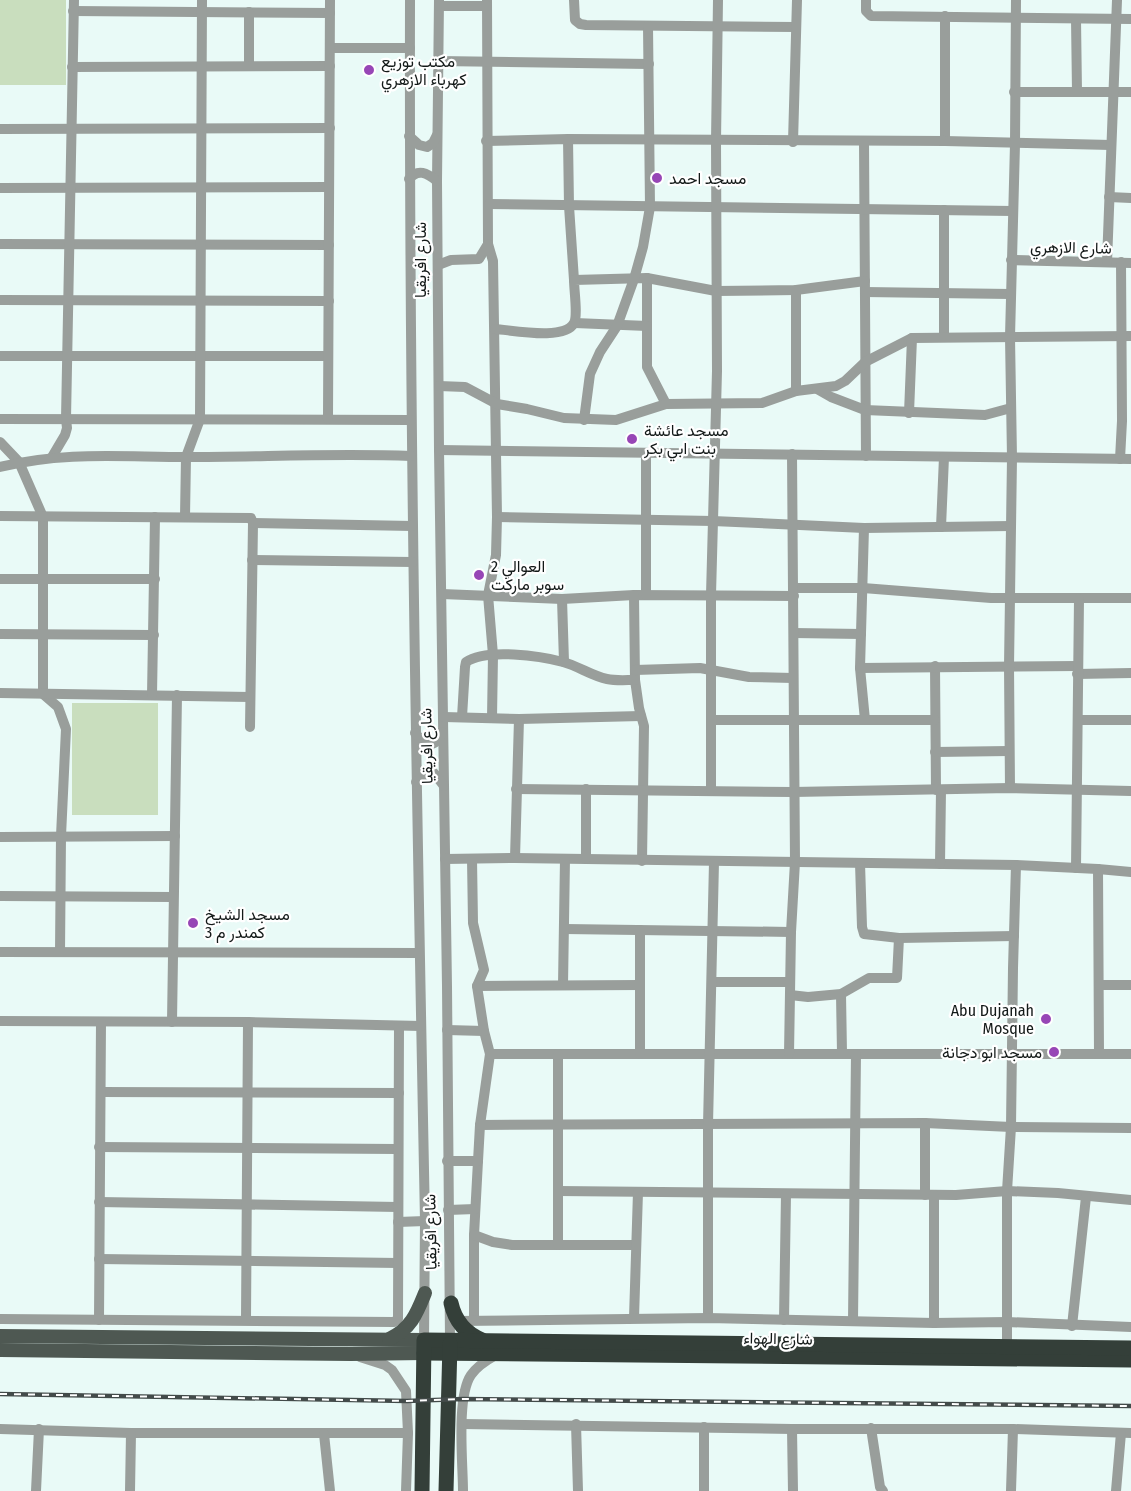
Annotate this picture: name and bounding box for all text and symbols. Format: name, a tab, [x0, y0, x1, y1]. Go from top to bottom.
place label: مكتب توزيع كهرباء الازهري	[381, 52, 467, 93]
marker: مكتب توزيع كهرباء الازهري	[362, 63, 376, 77]
place label: مسجد احمد	[669, 169, 746, 188]
marker: مسجد احمد	[650, 171, 664, 185]
street label: شارع افريقيا	[411, 222, 432, 298]
street label: شارع الازهري	[1030, 237, 1112, 262]
place label: مسجد عائشة بنت ابي بكر	[643, 421, 728, 462]
marker: مسجد عائشة بنت ابي بكر	[625, 432, 639, 446]
place label: العوالي 2 سوبر ماركت	[491, 557, 564, 595]
marker: العوالي 2 سوبر ماركت	[472, 568, 486, 582]
street label: شارع افريقيا	[416, 708, 439, 784]
place label: مسجد الشيخ كمندر م 3	[205, 905, 290, 943]
marker: مسجد الشيخ كمندر م 3	[186, 916, 200, 930]
place label: Abu Dujanah Mosque	[951, 1001, 1034, 1038]
marker: Abu Dujanah Mosque	[1039, 1012, 1053, 1026]
place label: مسجد ابو دجانة	[942, 1043, 1042, 1063]
marker: مسجد ابو دجانة	[1047, 1045, 1061, 1059]
street label: شارع افريقيا	[420, 1194, 443, 1270]
street label: شارع الهواء	[743, 1328, 813, 1351]

